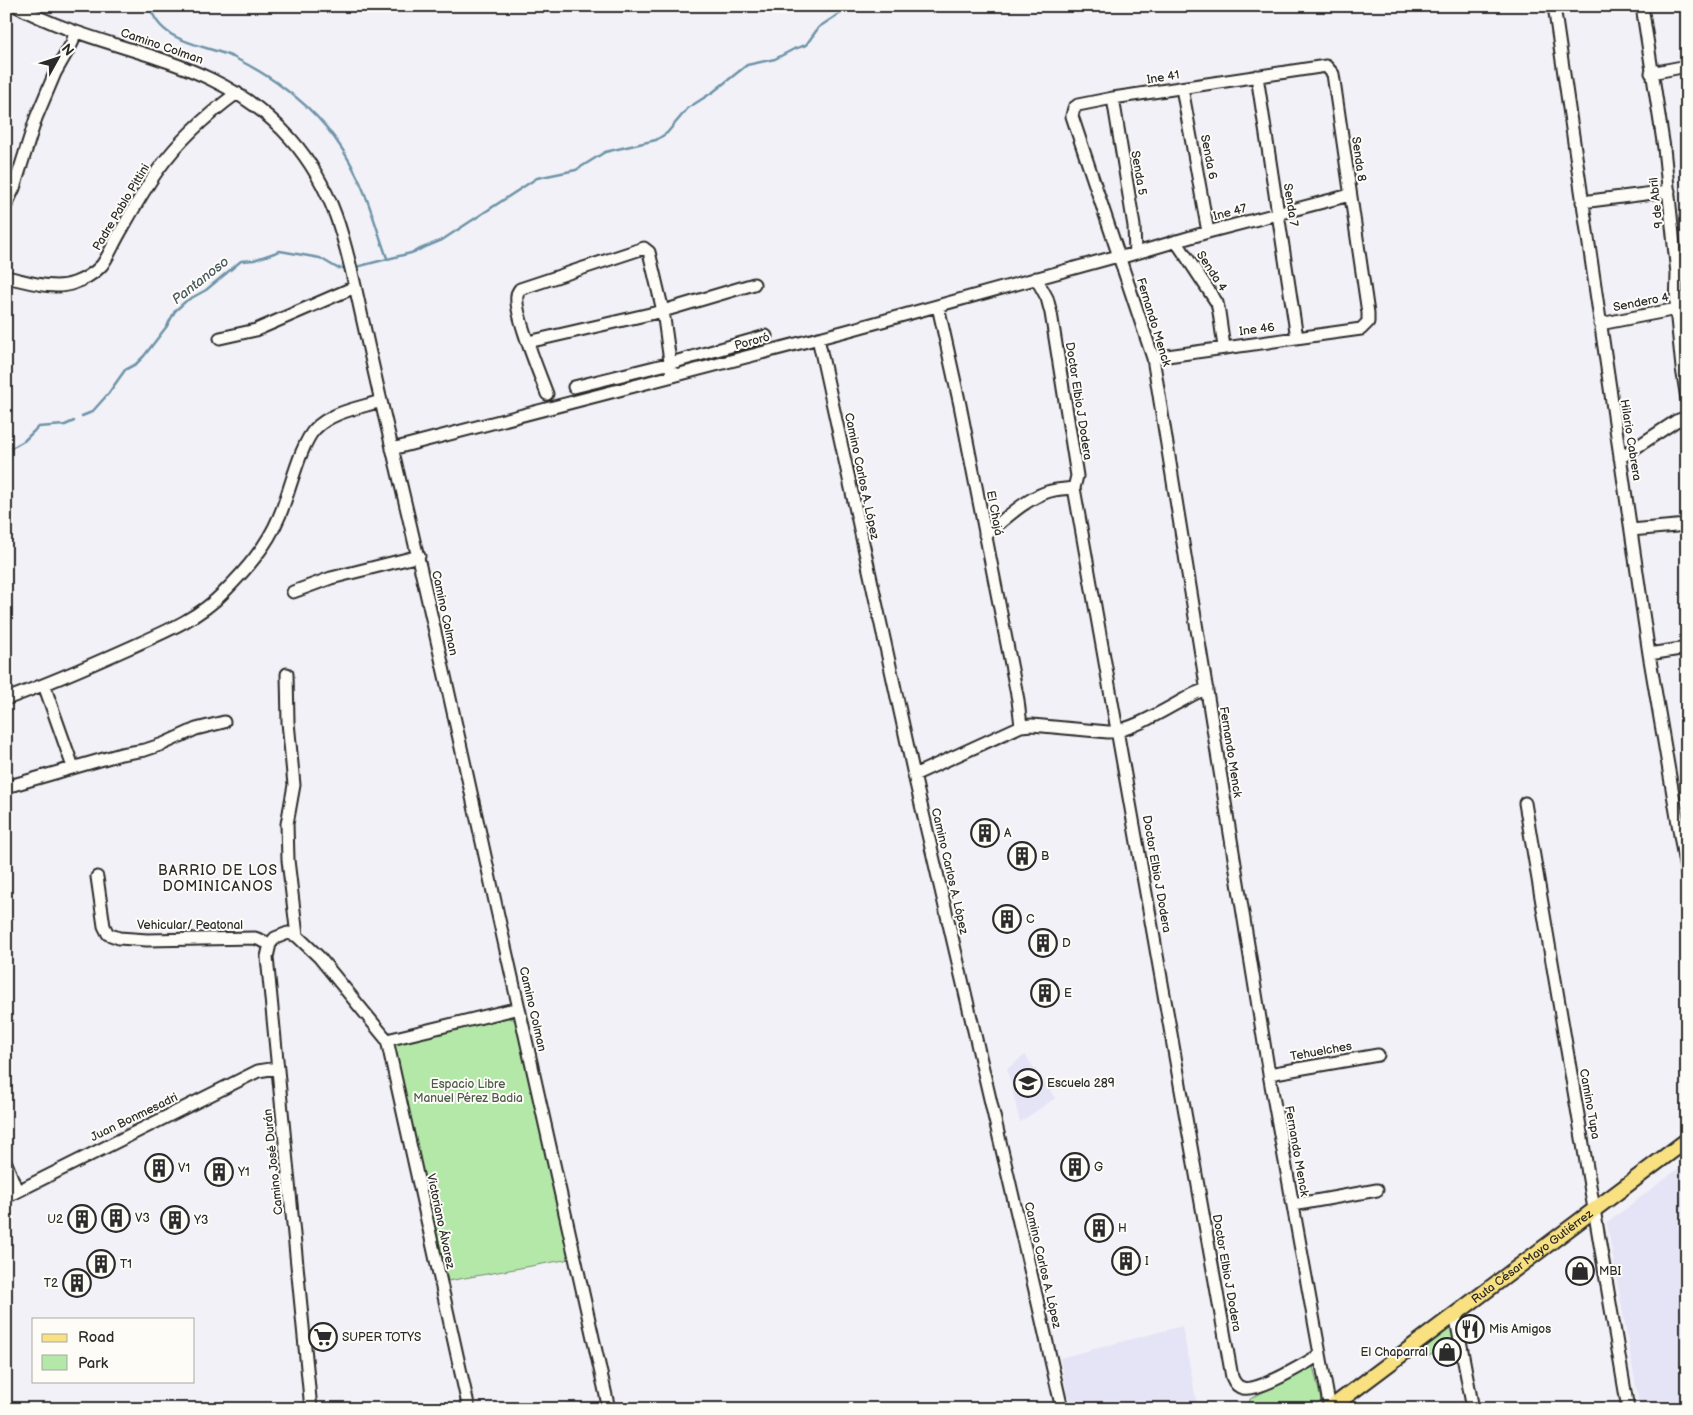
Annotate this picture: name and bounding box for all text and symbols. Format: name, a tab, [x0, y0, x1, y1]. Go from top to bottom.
street label: Camino Colman	[119, 25, 205, 68]
north arrow	[32, 32, 82, 82]
text: N	[58, 40, 77, 59]
street label: Ine 41	[1146, 68, 1180, 87]
street label: Senda 6	[1197, 133, 1220, 181]
street label: Senda 8	[1348, 136, 1369, 182]
street label: Senda 5	[1127, 150, 1150, 197]
street label: Padre Pablo Pittini	[90, 161, 153, 253]
street label: 9 de Abril	[1646, 177, 1667, 229]
street label: Senda 7	[1280, 182, 1301, 228]
street label: Ine 47	[1212, 201, 1249, 224]
street label: Senda 4	[1193, 248, 1231, 295]
water label: Pantanoso	[168, 253, 232, 308]
street label: Fernando Menck	[1133, 276, 1174, 368]
street label: Sendero 4	[1612, 290, 1671, 315]
street label: Ine 46	[1239, 320, 1276, 339]
street label: Pororó	[733, 330, 771, 353]
street label: Doctor Elbio J Dodera	[1062, 341, 1095, 461]
street label: Hilario Cabrera	[1617, 398, 1644, 482]
street label: Camino Carlos A. López	[841, 411, 882, 541]
street label: El Chajá	[983, 489, 1006, 537]
street label: Camino Colman	[428, 569, 461, 657]
street label: Fernando Menck	[1216, 705, 1245, 799]
street label: Camino Carlos A. López	[928, 806, 971, 936]
street label: Doctor Elbio J Dodera	[1139, 814, 1174, 934]
building icon: A	[970, 818, 1000, 848]
place label: A	[1004, 826, 1012, 841]
building icon: B	[1007, 841, 1037, 871]
place label: B	[1041, 849, 1049, 864]
district label: BARRIO DE LOS DOMINICANOS	[158, 862, 278, 895]
building icon: C	[992, 904, 1022, 934]
place label: C	[1026, 912, 1035, 927]
street label: Vehicular/ Peatonal	[137, 918, 243, 933]
building icon: D	[1028, 928, 1058, 958]
place label: D	[1062, 936, 1071, 951]
street label: Camino Colman	[515, 965, 550, 1053]
building icon: E	[1030, 978, 1060, 1008]
place label: E	[1064, 986, 1072, 1001]
street label: Tehuelches	[1289, 1039, 1353, 1064]
school or university icon: Escuela 289	[1013, 1068, 1043, 1098]
street label: Camino Tupa	[1576, 1068, 1603, 1141]
place label: Escuela 289	[1047, 1076, 1115, 1091]
park label: Espacio Libre Manuel Pérez Badia	[413, 1077, 523, 1106]
street label: Juan Bonmesadri	[88, 1090, 181, 1145]
street label: Fernando Menck	[1281, 1104, 1312, 1198]
street label: Camino José Durán	[260, 1108, 287, 1216]
building icon: G	[1060, 1152, 1090, 1182]
building icon: V1	[144, 1153, 174, 1183]
building icon: Y1	[204, 1157, 234, 1187]
place label: G	[1094, 1160, 1103, 1175]
place label: V1	[178, 1161, 190, 1176]
place label: Y1	[237, 1165, 250, 1180]
street label: Victoriano Álvarez	[423, 1172, 460, 1270]
street label: Camino Carlos A. López	[1021, 1200, 1064, 1330]
building icon: V3	[101, 1203, 131, 1233]
building icon: U2	[67, 1204, 97, 1234]
building icon: Y3	[160, 1205, 190, 1235]
street label: Ruta César Mayo Gutiérrez	[1469, 1206, 1596, 1307]
place label: V3	[135, 1211, 150, 1226]
place label: U2	[47, 1212, 63, 1227]
place label: Y3	[193, 1213, 208, 1228]
building icon: H	[1084, 1213, 1114, 1243]
street label: Doctor Elbio J Dodera	[1209, 1213, 1244, 1333]
place label: H	[1118, 1221, 1127, 1236]
building icon: I	[1111, 1246, 1141, 1276]
building icon: T1	[86, 1249, 116, 1279]
place label: I	[1145, 1254, 1149, 1269]
shop icon: MBI	[1565, 1256, 1595, 1286]
place label: T1	[120, 1257, 132, 1272]
place label: MBI	[1599, 1264, 1622, 1279]
building icon: T2	[62, 1268, 92, 1298]
place label: T2	[44, 1276, 58, 1291]
restaurant icon: Mis Amigos	[1455, 1314, 1485, 1344]
legend	[32, 1318, 195, 1382]
supermarket icon: SUPER TOTYS	[308, 1322, 338, 1352]
place label: Mis Amigos	[1489, 1322, 1551, 1337]
text: Road	[78, 1328, 114, 1347]
place label: SUPER TOTYS	[342, 1330, 421, 1345]
shop icon: El Chaparral	[1432, 1337, 1462, 1367]
place label: El Chaparral	[1361, 1345, 1428, 1360]
text: Park	[78, 1354, 109, 1373]

